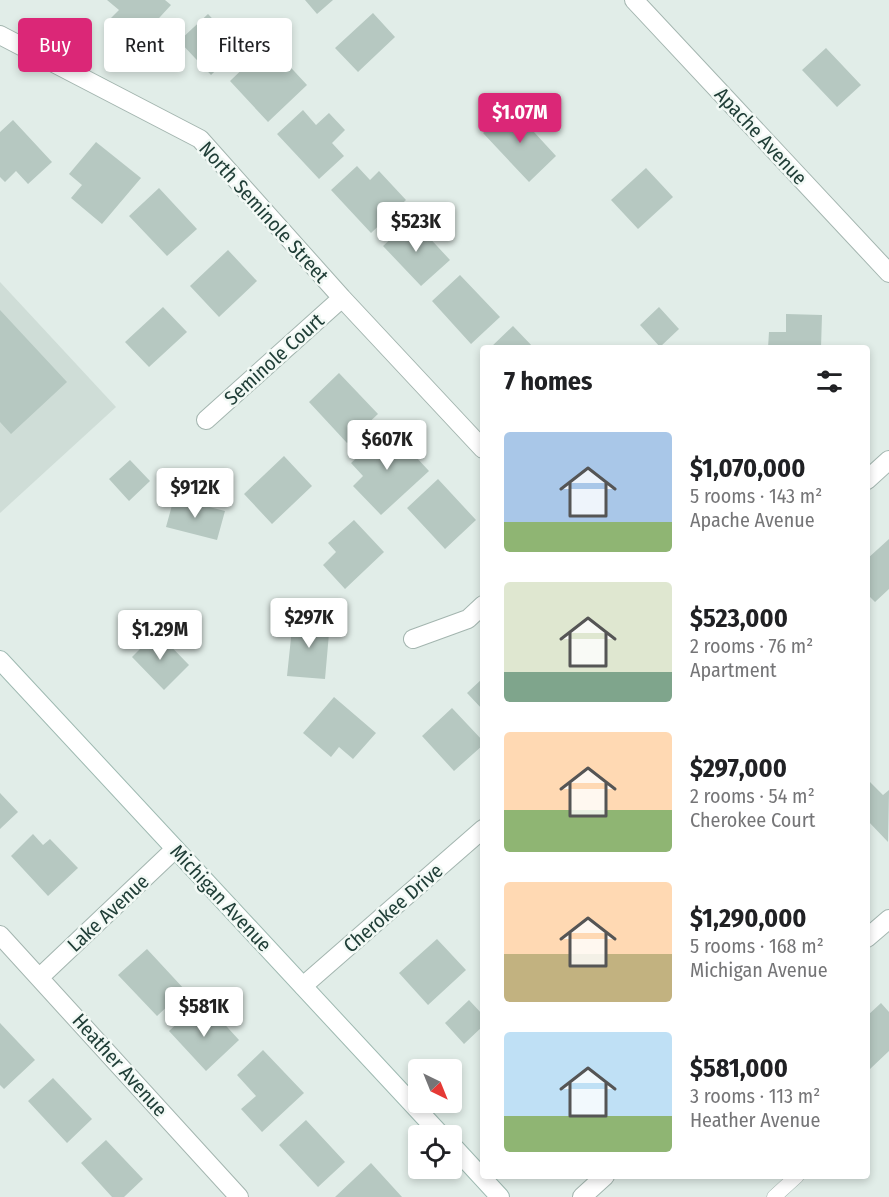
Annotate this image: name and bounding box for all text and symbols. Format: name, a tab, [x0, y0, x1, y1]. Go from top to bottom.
chip: Buy	[18, 18, 92, 72]
chip: Rent	[104, 18, 185, 72]
chip: Filters	[197, 18, 292, 72]
street label: Apache Avenue	[710, 82, 812, 190]
pin: $1.07M	[471, 93, 569, 144]
text: $1.07M	[492, 100, 548, 124]
street label: North Seminole Street	[194, 136, 334, 288]
pin: $523K	[374, 202, 458, 253]
text: $523K	[391, 209, 441, 233]
street label: Seminole Court	[219, 308, 329, 410]
icon: filters	[813, 365, 846, 398]
text: 7 homes	[504, 366, 592, 397]
pin: $607K	[345, 420, 429, 471]
text: $607K	[361, 427, 413, 451]
text: $1,070,000	[690, 453, 805, 484]
icon: home	[552, 456, 624, 528]
pin: $912K	[153, 468, 237, 519]
text: $912K	[170, 475, 220, 499]
text: 5 rooms · 143 m²	[690, 484, 822, 508]
text: Apache Avenue	[690, 508, 815, 532]
pin: $297K	[267, 598, 351, 649]
text: $523,000	[690, 603, 788, 634]
text: $297K	[284, 605, 334, 629]
icon: home	[552, 606, 624, 678]
pin: $1.29M	[111, 610, 209, 661]
text: $1.29M	[132, 617, 188, 641]
text: 2 rooms · 76 m²	[690, 634, 813, 658]
text: Apartment	[690, 658, 777, 682]
text: $297,000	[690, 753, 787, 784]
icon: home	[552, 756, 624, 828]
text: 2 rooms · 54 m²	[690, 784, 815, 808]
text: Cherokee Court	[690, 808, 815, 832]
street label: Michigan Avenue	[165, 840, 277, 956]
street label: Cherokee Drive	[339, 859, 447, 957]
street label: Lake Avenue	[62, 869, 154, 957]
text: $1,290,000	[690, 903, 807, 934]
icon: home	[552, 906, 624, 978]
text: 5 rooms · 168 m²	[690, 934, 824, 958]
text: Michigan Avenue	[690, 958, 828, 982]
pin: $581K	[162, 987, 246, 1038]
text: $581K	[179, 994, 229, 1018]
street label: Heather Avenue	[67, 1009, 173, 1121]
text: $581,000	[690, 1053, 788, 1084]
icon: home	[552, 1056, 624, 1128]
north arrow	[408, 1059, 462, 1113]
map controls	[408, 1059, 462, 1179]
text: 3 rooms · 113 m²	[690, 1084, 820, 1108]
text: Heather Avenue	[690, 1108, 820, 1132]
button: locate	[408, 1125, 462, 1179]

